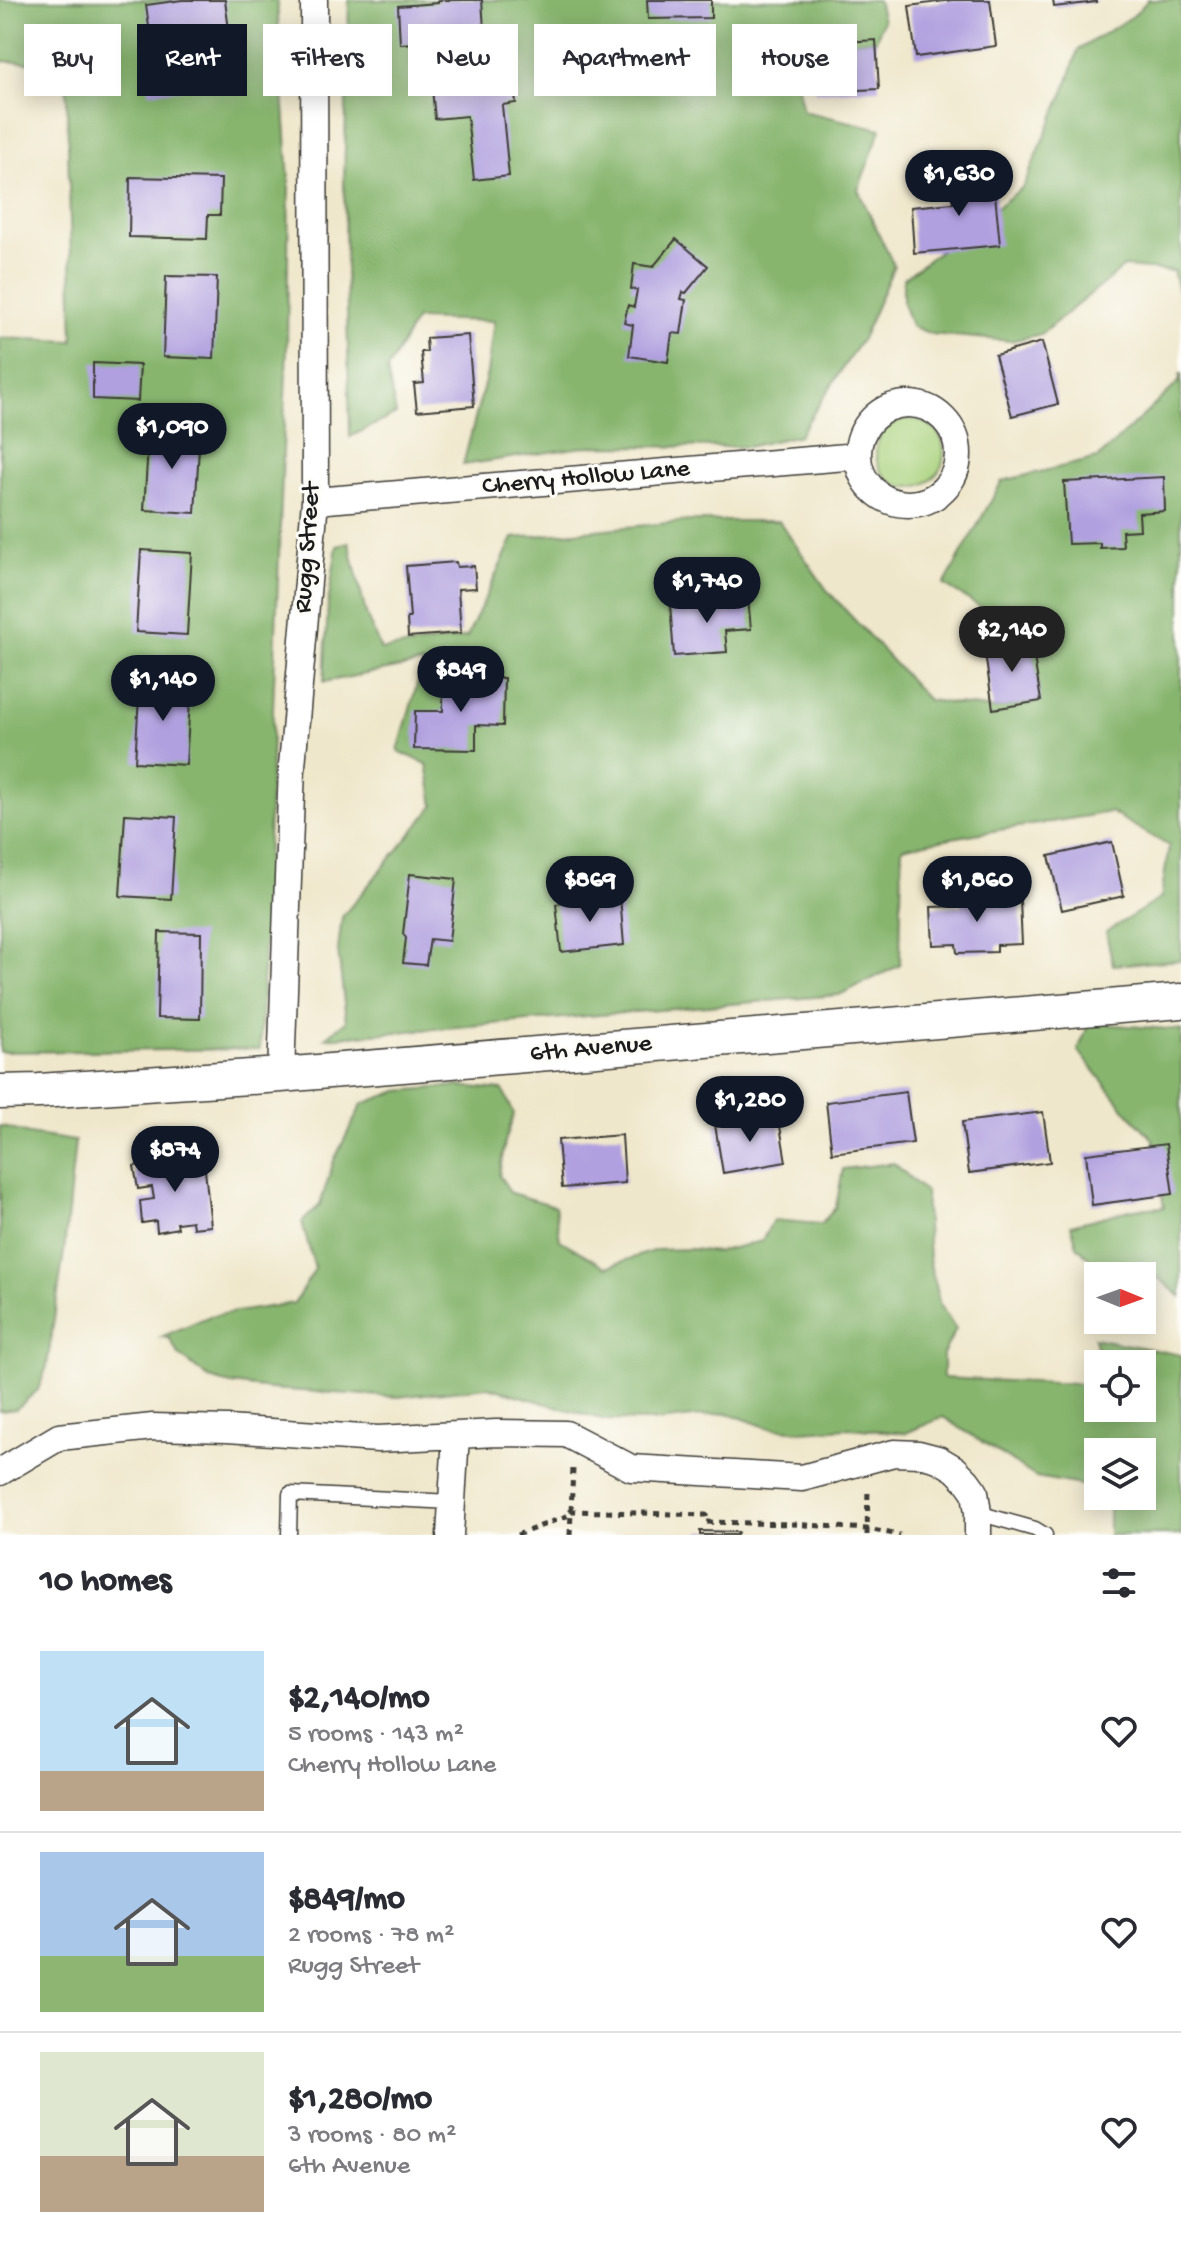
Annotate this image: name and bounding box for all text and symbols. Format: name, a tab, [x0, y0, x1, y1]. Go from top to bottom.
chip: Buy	[24, 24, 121, 96]
chip: Rent	[137, 24, 247, 96]
chip: Filters	[263, 24, 392, 96]
chip: New	[408, 24, 518, 96]
chip: Apartment	[534, 24, 716, 96]
chip: House	[732, 24, 857, 96]
pin: $1,630	[894, 150, 1024, 218]
text: $1,630	[923, 160, 995, 191]
pin: $1,090	[107, 403, 237, 471]
text: $1,090	[136, 413, 208, 444]
street label: Cherry Hollow Lane	[481, 454, 692, 504]
street label: Rugg Street	[289, 479, 329, 614]
pin: $1,740	[642, 557, 772, 625]
text: $1,740	[672, 567, 742, 598]
pin: $2,140	[947, 606, 1077, 674]
text: $2,140	[977, 616, 1047, 647]
pin: $849	[414, 646, 508, 714]
pin: $1,140	[98, 655, 228, 723]
text: $849	[435, 656, 487, 687]
text: $1,140	[129, 665, 197, 696]
pin: $869	[543, 856, 637, 924]
pin: $1,860	[912, 856, 1042, 924]
text: $869	[564, 866, 616, 897]
text: $1,860	[941, 866, 1013, 897]
street label: 6th Avenue	[529, 1029, 654, 1071]
pin: $1,280	[685, 1076, 815, 1144]
text: $1,280	[714, 1086, 786, 1117]
pin: $874	[128, 1126, 222, 1194]
text: $874	[149, 1136, 201, 1167]
north arrow	[1084, 1262, 1156, 1334]
map controls	[1084, 1262, 1156, 1510]
button: locate	[1084, 1350, 1156, 1422]
button: layers	[1084, 1438, 1156, 1510]
icon: filters	[1097, 1561, 1141, 1605]
text: 10 homes	[40, 1563, 171, 1603]
text: $2,140/mo	[288, 1680, 430, 1720]
icon: home	[104, 1683, 200, 1779]
icon: heart	[1097, 1709, 1141, 1753]
text: 5 rooms · 143 m²	[288, 1720, 464, 1751]
text: Cherry Hollow Lane	[288, 1751, 496, 1782]
text: $849/mo	[288, 1881, 405, 1921]
icon: home	[104, 1884, 200, 1980]
icon: heart	[1097, 1910, 1141, 1954]
text: 2 rooms · 78 m²	[288, 1921, 454, 1952]
text: Rugg Street	[288, 1952, 419, 1983]
text: $1,280/mo	[288, 2081, 432, 2121]
icon: home	[104, 2084, 200, 2180]
icon: heart	[1097, 2110, 1141, 2154]
text: 3 rooms · 80 m²	[288, 2121, 456, 2152]
text: 6th Avenue	[288, 2152, 410, 2183]

